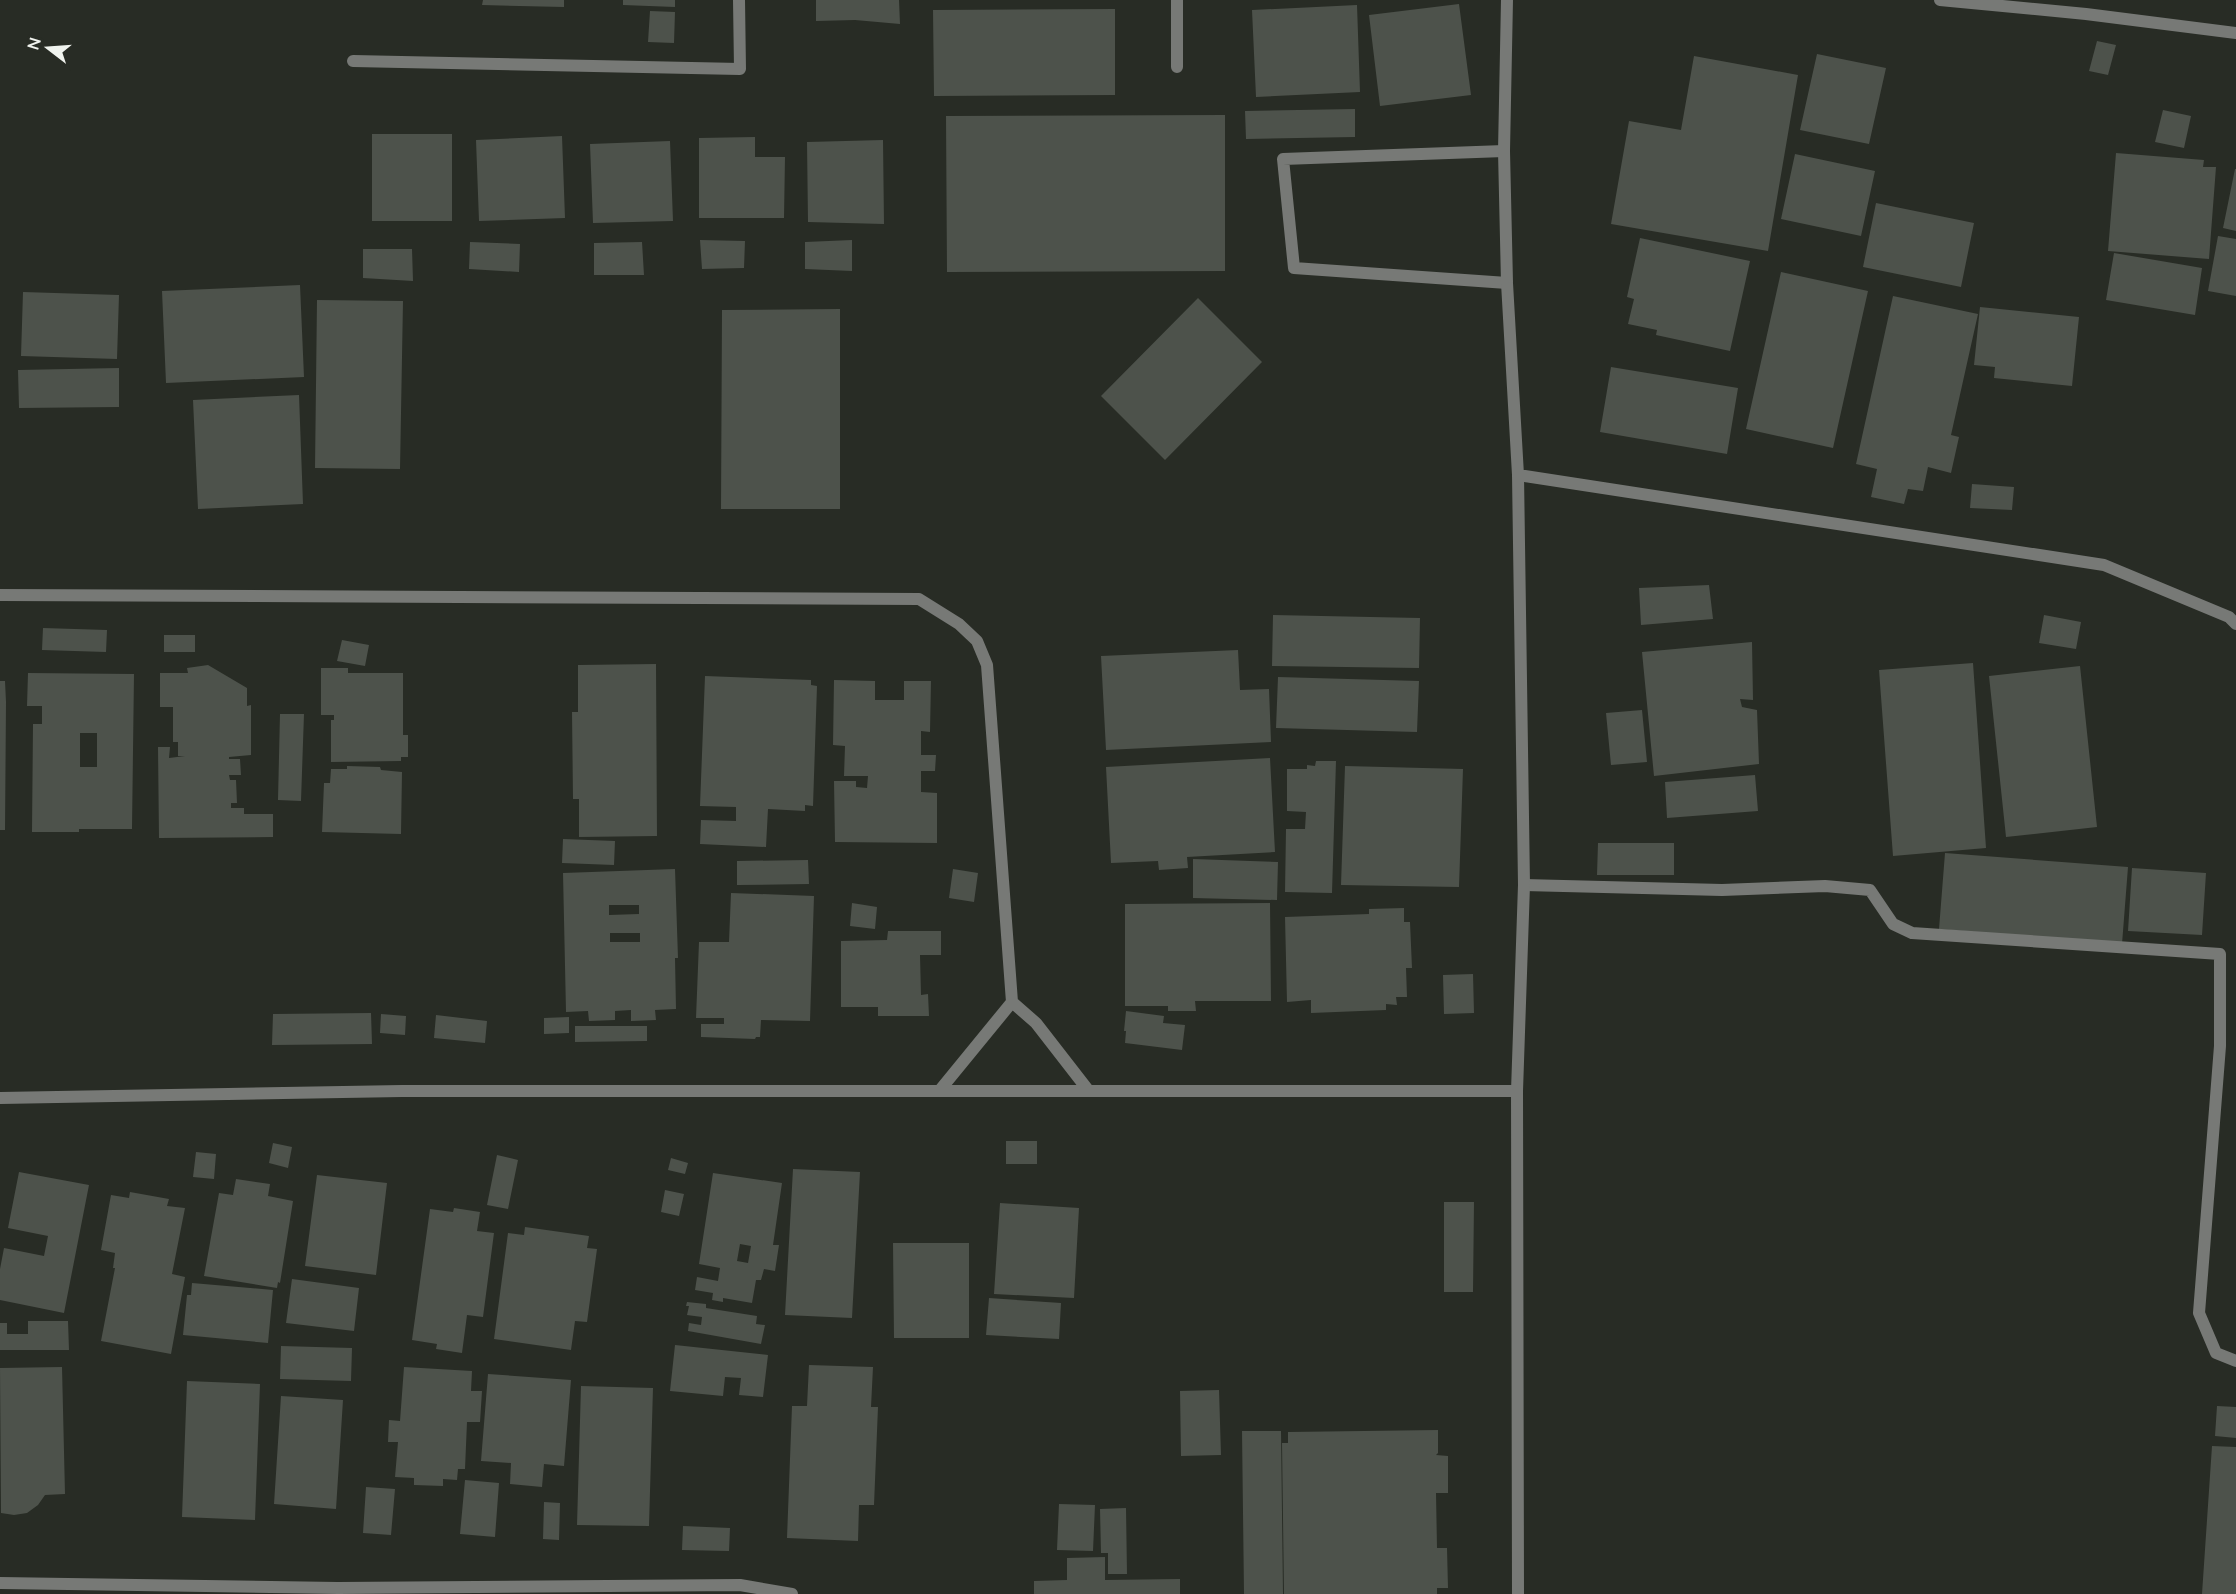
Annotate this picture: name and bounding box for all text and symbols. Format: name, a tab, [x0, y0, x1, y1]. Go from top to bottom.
north arrow	[18, 18, 78, 78]
text: N	[22, 35, 47, 53]

